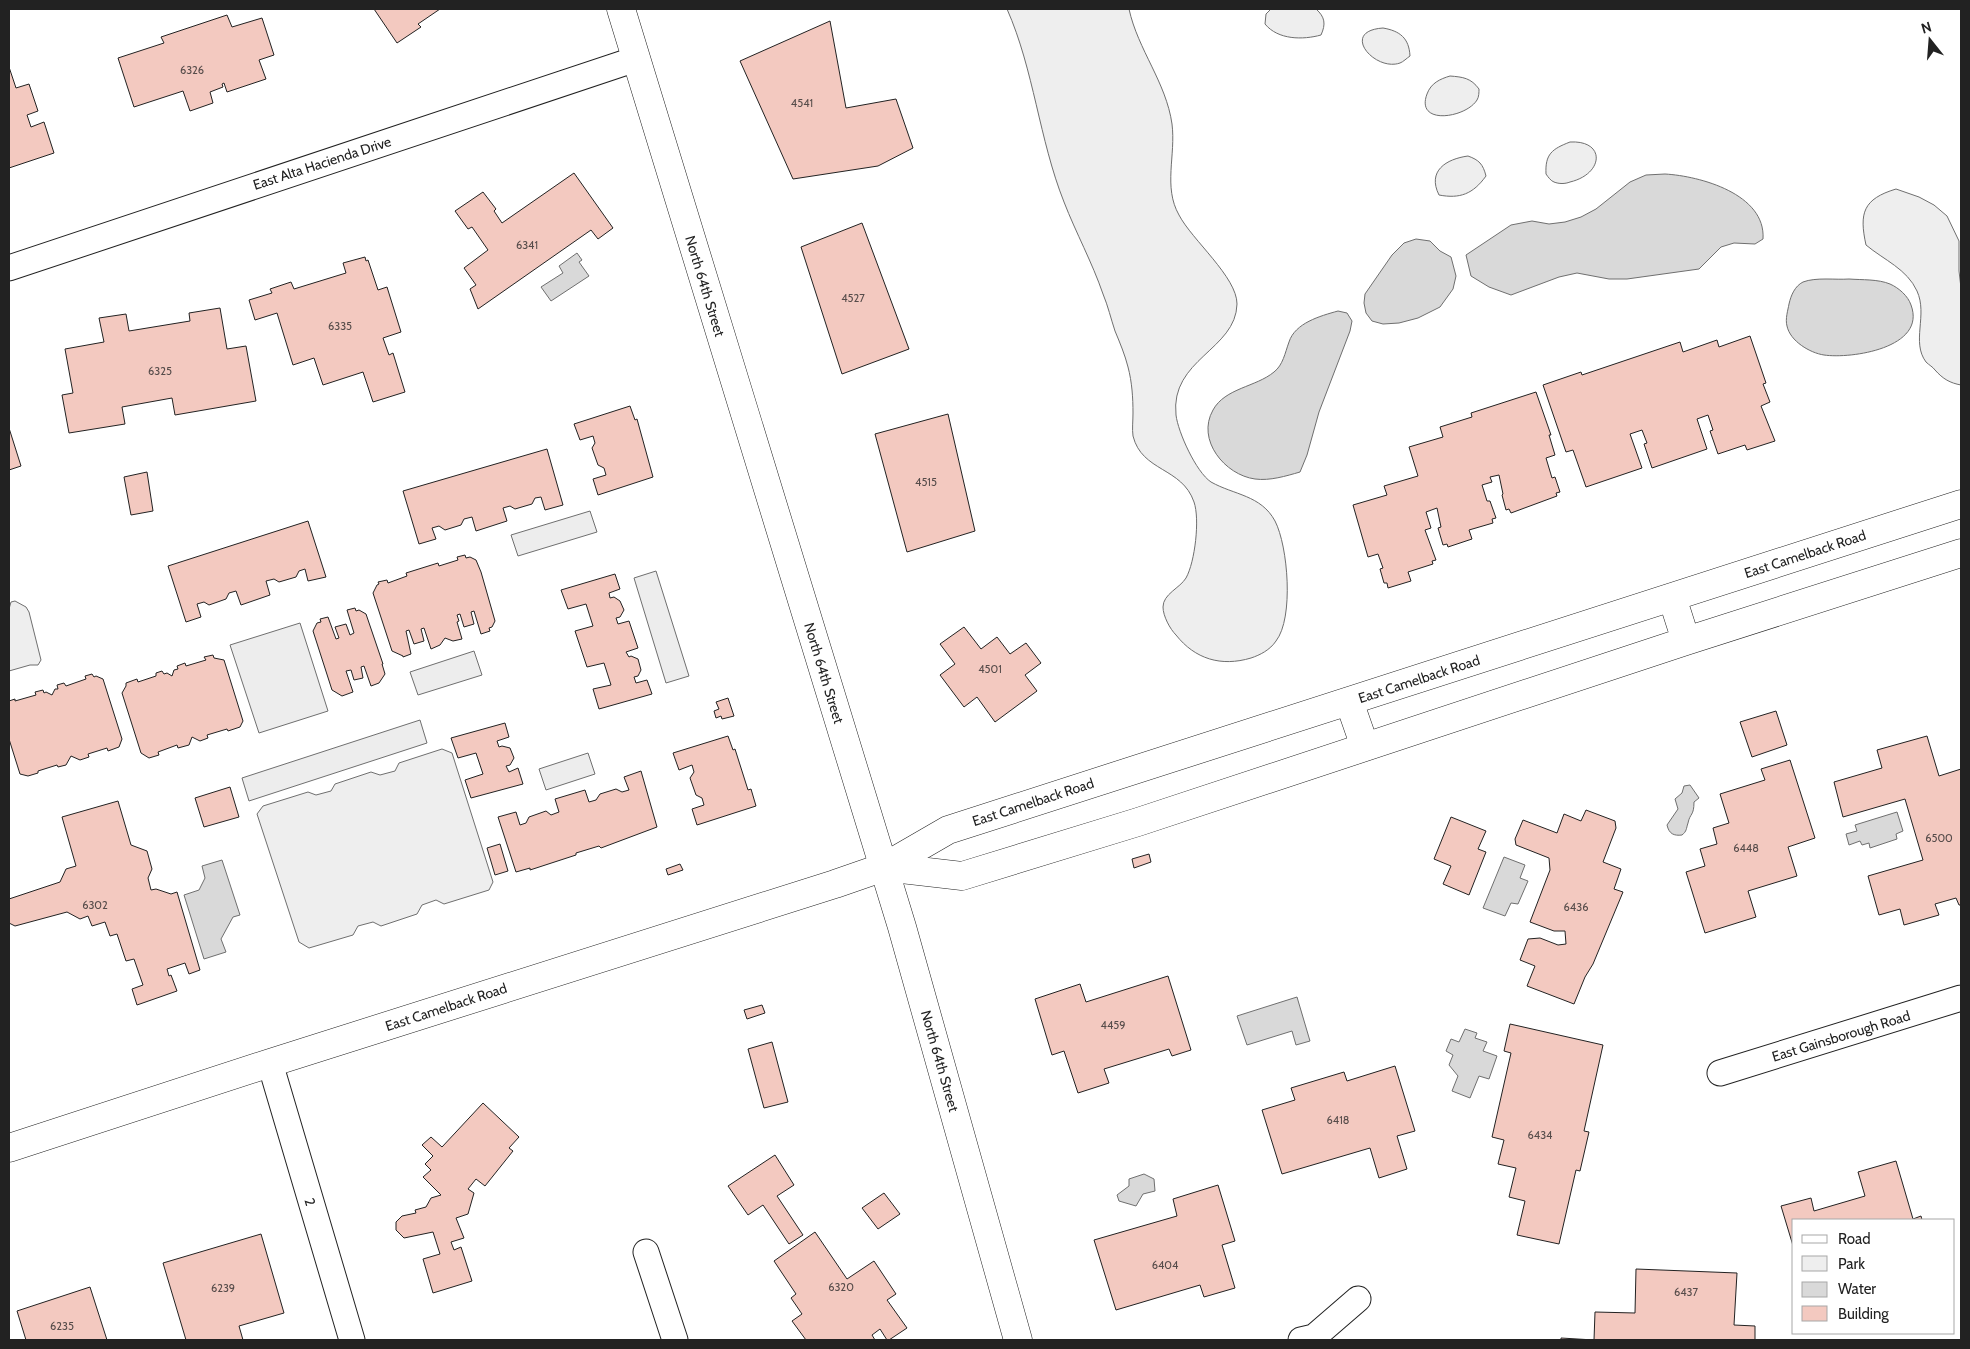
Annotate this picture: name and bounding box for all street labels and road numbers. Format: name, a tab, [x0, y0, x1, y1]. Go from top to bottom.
street label: East Alta Hacienda Drive	[251, 132, 393, 194]
street label: North 64th Street	[681, 233, 729, 339]
street label: East Camelback Road	[1742, 526, 1868, 582]
street label: North 64th Street	[800, 620, 848, 726]
street label: East Camelback Road	[1356, 651, 1482, 707]
street label: East Camelback Road	[970, 774, 1096, 830]
street label: East Camelback Road	[383, 979, 509, 1035]
street label: East Gainsborough Road	[1770, 1006, 1912, 1066]
street label: North 64th Street	[917, 1008, 963, 1114]
street label: 2	[300, 1196, 320, 1208]

